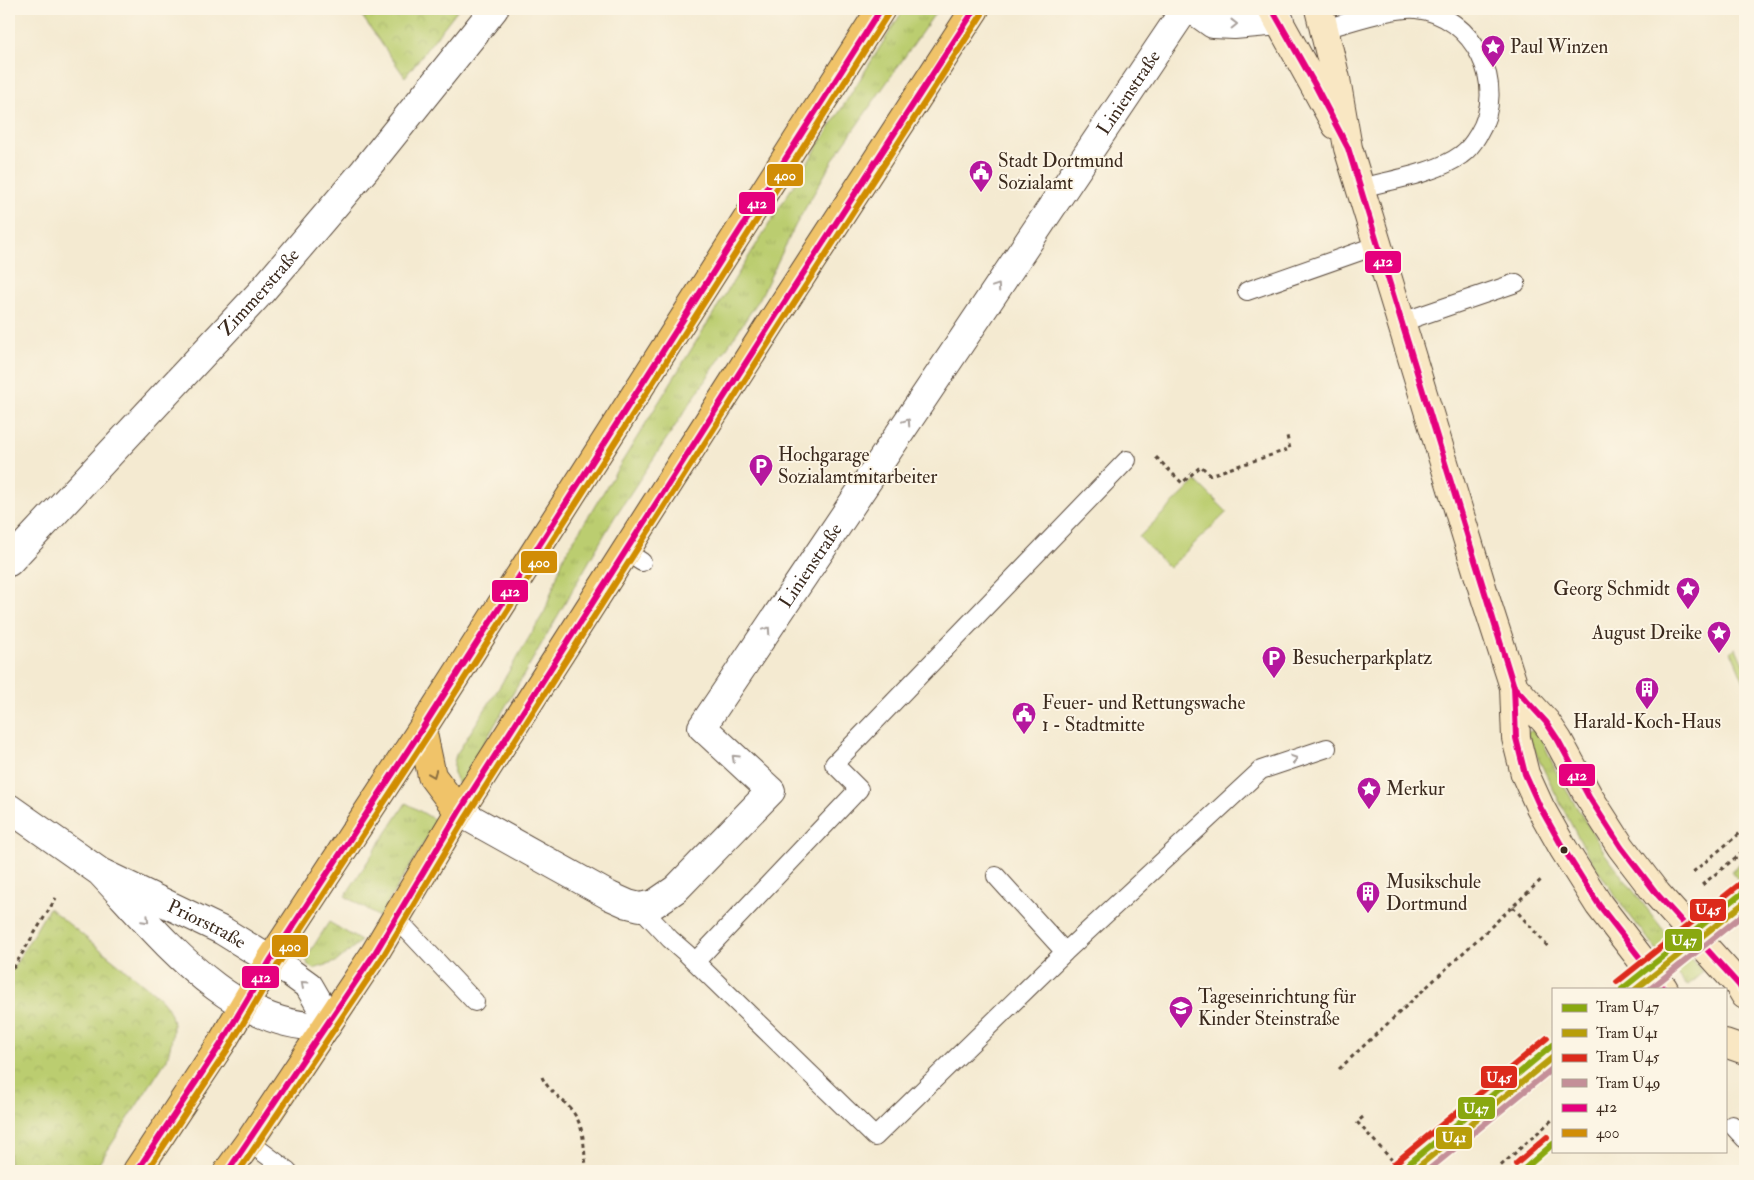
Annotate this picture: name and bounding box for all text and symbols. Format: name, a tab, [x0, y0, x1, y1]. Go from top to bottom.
one-way arrow	[1230, 19, 1238, 30]
place icon: Paul Winzen	[1480, 34, 1506, 68]
place label: Paul Winzen	[1510, 35, 1608, 59]
street label: Linienstraße	[1092, 46, 1166, 140]
place label: Stadt Dortmund Sozialamt	[998, 149, 1124, 195]
public building icon: Stadt Dortmund Sozialamt	[968, 159, 994, 193]
line badge: 400	[766, 163, 804, 187]
text: 400	[773, 167, 796, 184]
line badge: 412	[738, 191, 776, 215]
text: 412	[746, 195, 767, 212]
street label: Zimmerstraße	[214, 243, 305, 341]
line badge: 412	[1364, 250, 1402, 274]
text: 412	[1372, 253, 1393, 270]
one-way arrow	[991, 284, 1001, 293]
one-way arrow	[901, 418, 910, 428]
place label: Hochgarage Sozialamtmitarbeiter	[778, 443, 937, 489]
parking icon: Hochgarage Sozialamtmitarbeiter	[748, 453, 774, 487]
street label: Linienstraße	[774, 518, 848, 613]
line badge: 400	[520, 550, 558, 574]
text: 400	[527, 554, 550, 571]
place icon: Georg Schmidt	[1675, 576, 1701, 610]
place label: Georg Schmidt	[1553, 577, 1670, 601]
line badge: 412	[491, 579, 529, 603]
text: 412	[499, 583, 520, 600]
place icon: August Dreike	[1706, 620, 1732, 654]
place label: August Dreike	[1591, 621, 1702, 645]
one-way arrow	[761, 626, 770, 635]
parking icon: Besucherparkplatz	[1261, 645, 1287, 679]
place label: Besucherparkplatz	[1292, 646, 1432, 671]
building icon: Harald-Koch-Haus	[1634, 676, 1660, 710]
place label: Feuer- und Rettungswache 1 - Stadtmitte	[1042, 691, 1246, 737]
public building icon: Feuer- und Rettungswache 1 - Stadtmitte	[1011, 701, 1037, 735]
place label: Harald-Koch-Haus	[1573, 710, 1721, 734]
one-way arrow	[731, 755, 740, 764]
one-way arrow	[1289, 755, 1298, 765]
line badge: 412	[1558, 763, 1596, 787]
text: 412	[1566, 767, 1587, 784]
one-way arrow	[427, 769, 437, 777]
place icon: Merkur	[1356, 776, 1382, 810]
place label: Merkur	[1386, 777, 1445, 801]
unlabelled marker	[1559, 845, 1569, 855]
place label: Musikschule Dortmund	[1386, 870, 1481, 916]
building icon: Musikschule Dortmund	[1355, 880, 1381, 914]
street label: Priorstraße	[164, 894, 250, 954]
line badge: U45	[1689, 898, 1727, 922]
text: U45	[1695, 901, 1722, 918]
one-way arrow	[140, 915, 149, 924]
line badge: U47	[1664, 928, 1703, 952]
text: U47	[1671, 932, 1697, 949]
line badge: 400	[271, 934, 309, 958]
text: 400	[278, 938, 301, 955]
line badge: 412	[241, 965, 280, 989]
text: 412	[250, 969, 271, 986]
one-way arrow	[301, 981, 310, 990]
place label: Tageseinrichtung für Kinder Steinstraße	[1198, 985, 1356, 1031]
legend	[1552, 988, 1726, 1152]
school or university icon: Tageseinrichtung für Kinder Steinstraße	[1168, 995, 1194, 1029]
text: Tram U47	[1596, 998, 1659, 1017]
text: Tram U41	[1596, 1024, 1658, 1043]
text: Tram U45	[1596, 1048, 1660, 1067]
line badge: U45	[1480, 1065, 1518, 1089]
text: U45	[1486, 1069, 1513, 1086]
text: Tram U49	[1596, 1074, 1660, 1093]
line badge: U47	[1457, 1096, 1496, 1120]
text: 412	[1596, 1098, 1617, 1117]
text: U47	[1463, 1100, 1489, 1117]
text: 400	[1596, 1124, 1619, 1143]
line badge: U41	[1435, 1126, 1473, 1150]
text: U41	[1442, 1129, 1466, 1146]

